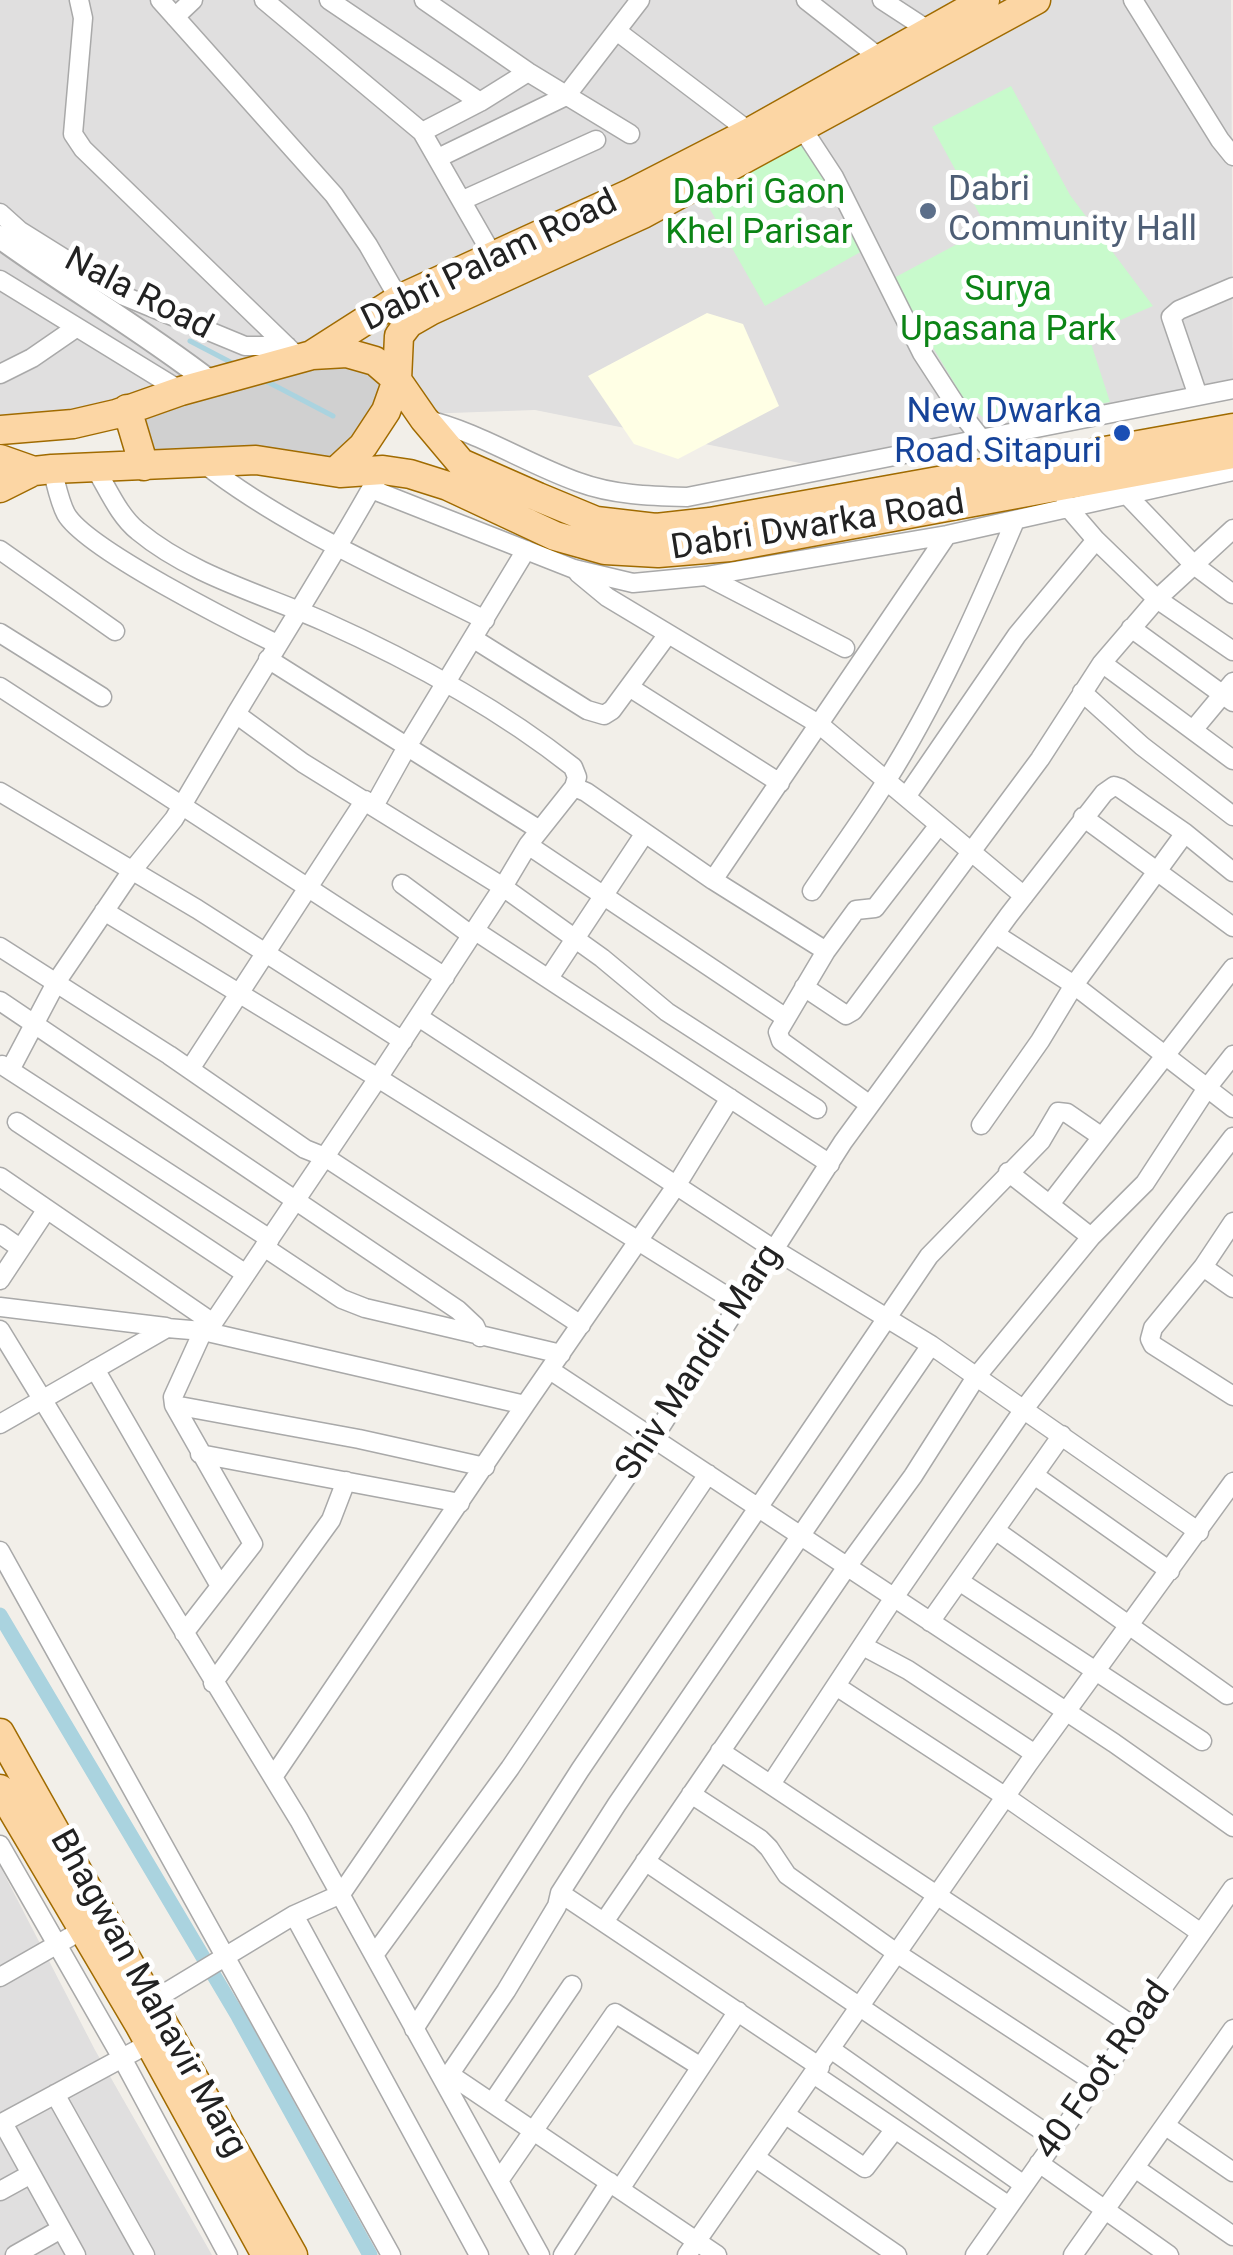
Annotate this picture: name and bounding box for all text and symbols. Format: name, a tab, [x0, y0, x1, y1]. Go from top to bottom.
place label: Dabri Community Hall	[948, 170, 1197, 252]
park label: Dabri Gaon Khel Parisar	[665, 173, 853, 255]
street label: Dabri Palam Road	[355, 182, 625, 342]
marker: Dabri Community Hall	[917, 200, 939, 222]
street label: Nala Road	[57, 240, 219, 350]
park label: Surya Upasana Park	[900, 270, 1116, 352]
place label: New Dwarka Road Sitapuri	[894, 392, 1102, 474]
marker: New Dwarka Road Sitapuri	[1111, 422, 1133, 444]
street label: Dabri Dwarka Road	[668, 483, 968, 571]
street label: Shiv Mandir Marg	[608, 1237, 792, 1489]
street label: Bhagwan Mahavir Marg	[40, 1823, 254, 2165]
street label: 40 Foot Road	[1027, 1974, 1181, 2168]

